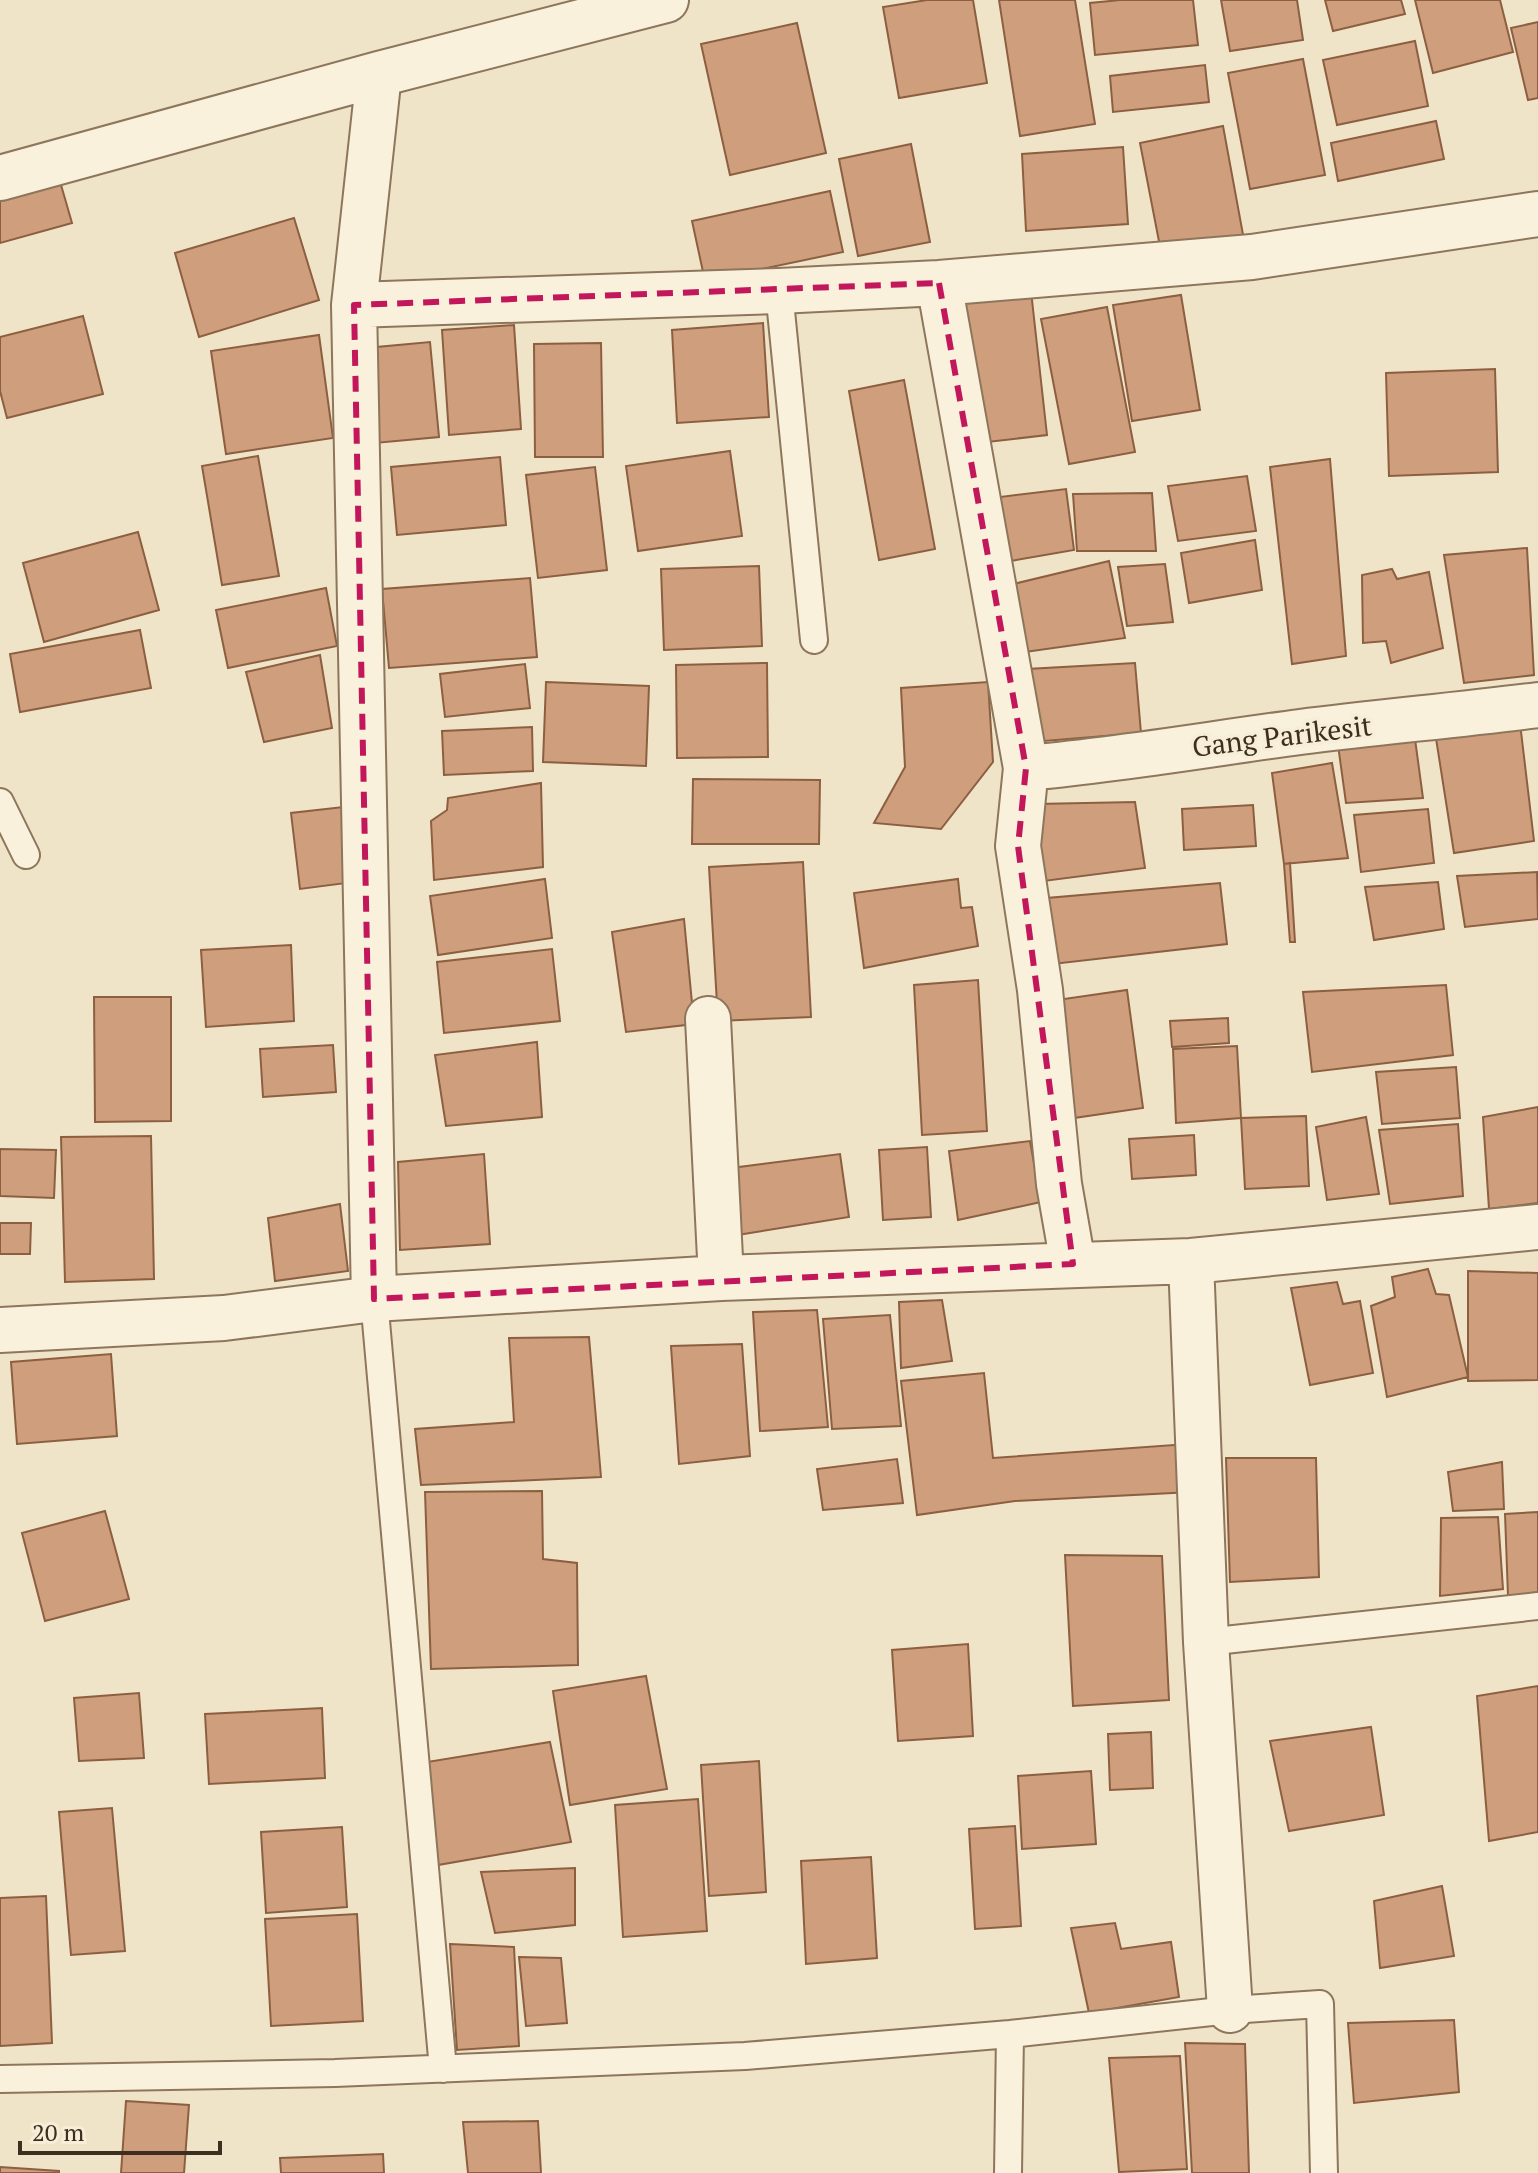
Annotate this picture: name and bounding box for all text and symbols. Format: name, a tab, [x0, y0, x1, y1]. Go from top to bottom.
street label: Gang Parikesit	[1190, 706, 1374, 765]
scale bar	[20, 2105, 220, 2155]
text: 20 m	[32, 2116, 84, 2148]

